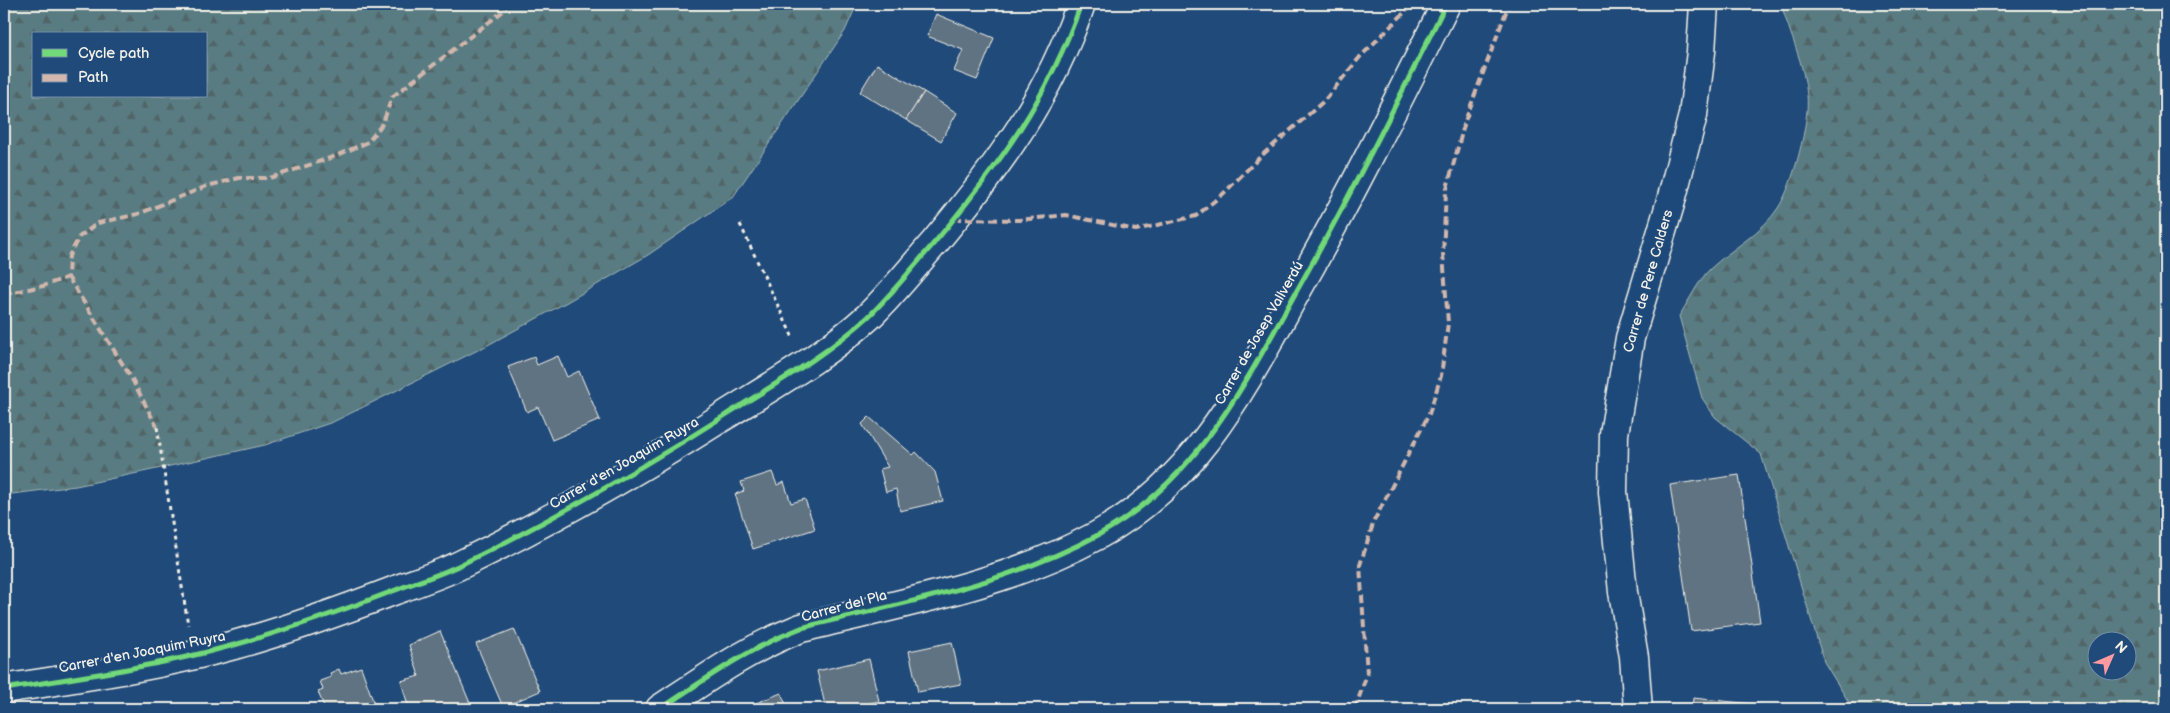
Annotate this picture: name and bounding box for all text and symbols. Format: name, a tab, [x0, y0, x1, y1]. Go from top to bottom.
legend	[32, 32, 208, 98]
text: Cycle path	[78, 44, 149, 63]
text: Path	[78, 68, 108, 87]
street label: Carrer de Pere Calders	[1619, 208, 1677, 354]
street label: Carrer de Josep Vallverdú	[1211, 258, 1307, 408]
street label: Carrer d'en Joaquim Ruyra	[546, 413, 702, 513]
street label: Carrer del Pla	[799, 586, 889, 626]
street label: Carrer d'en Joaquim Ruyra	[57, 627, 227, 676]
north arrow	[2088, 630, 2138, 680]
text: N	[2111, 637, 2131, 657]

